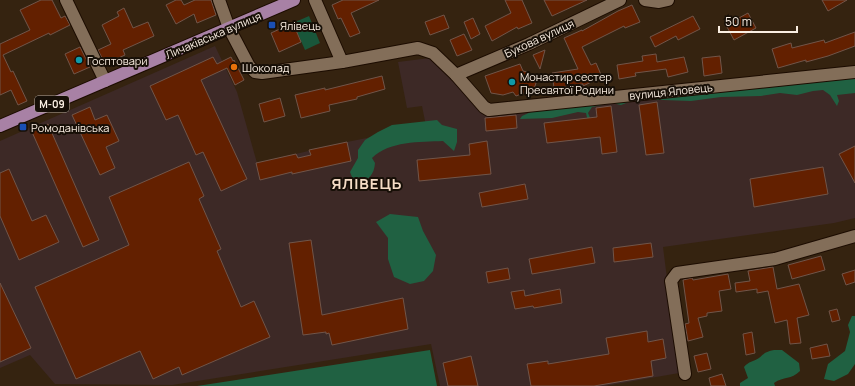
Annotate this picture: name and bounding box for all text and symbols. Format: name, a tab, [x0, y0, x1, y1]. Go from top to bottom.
street label: Личаківська вулиця	[163, 8, 263, 62]
scale bar	[719, 8, 797, 34]
text: 50 m	[725, 13, 752, 30]
street label: Букова вулиця	[502, 15, 576, 61]
place label: Ялівець	[280, 18, 321, 33]
marker: Ялівець	[267, 20, 277, 30]
place label: Госптовари	[87, 53, 148, 68]
marker: Госптовари	[74, 55, 84, 65]
place label: Шоколад	[242, 60, 290, 75]
marker: Шоколад	[229, 62, 239, 72]
place label: Монастир сестер Пресвятої Родини	[520, 69, 614, 97]
marker: Монастир сестер Пресвятої Родини	[507, 77, 517, 87]
street label: вулиця Яловець	[628, 79, 714, 103]
road number: М-09	[35, 96, 69, 112]
place label: Ромоданівська	[31, 120, 109, 135]
marker: Ромоданівська	[18, 122, 28, 132]
district label: ЯЛІВЕЦЬ	[331, 173, 403, 194]

